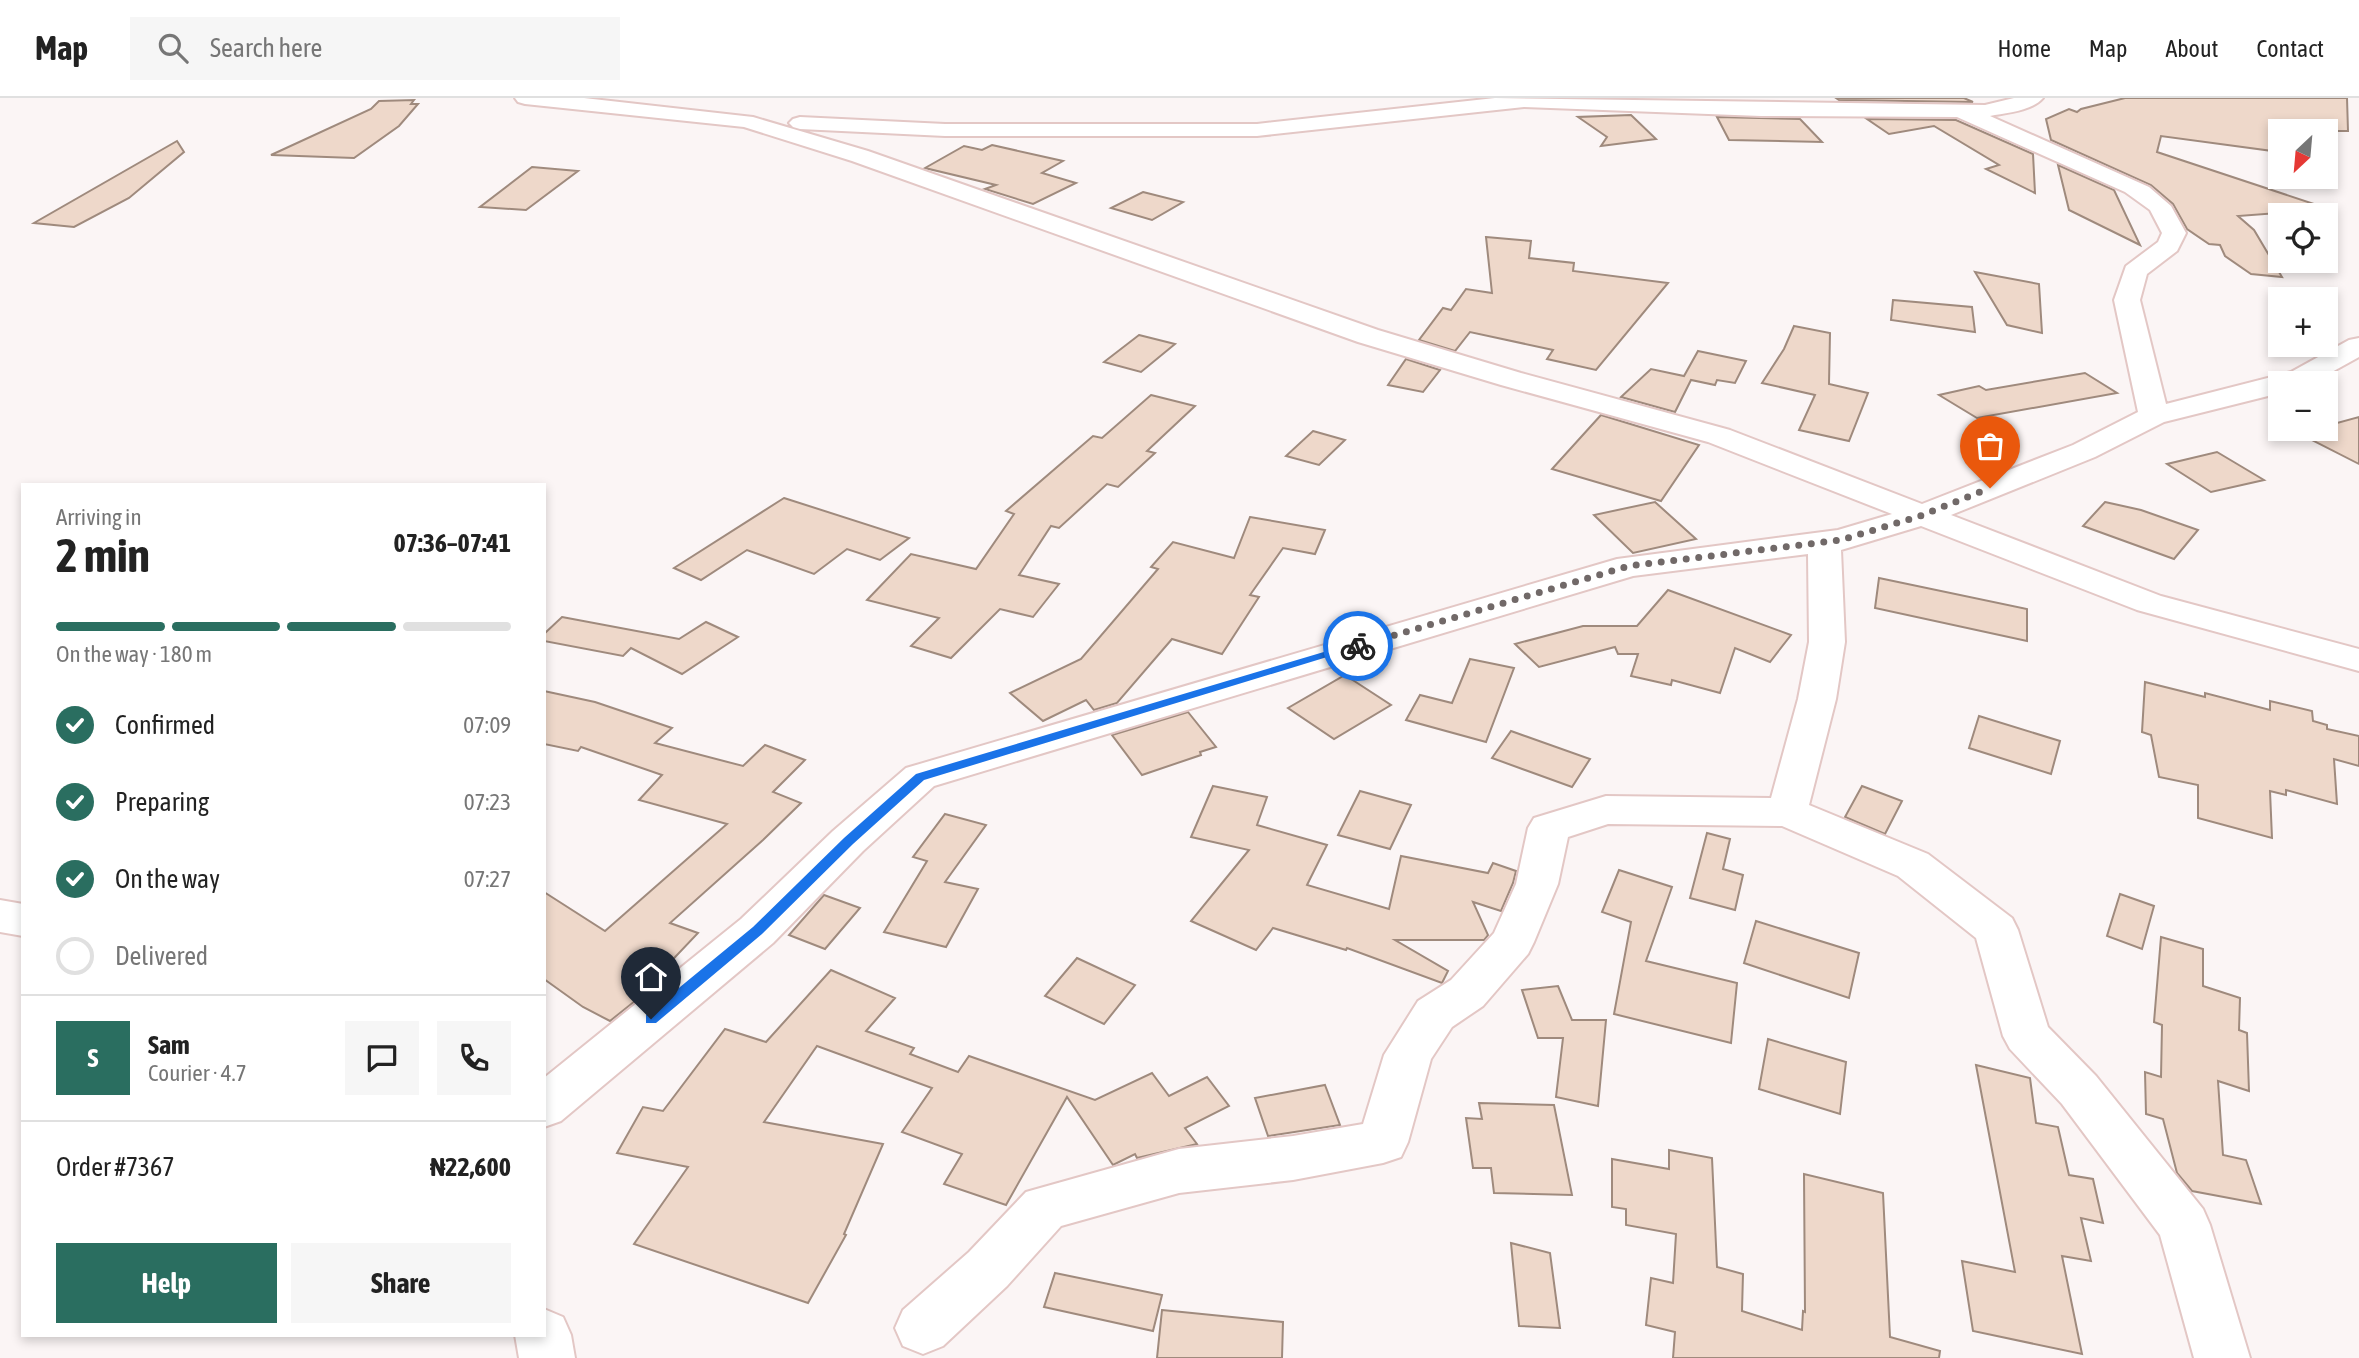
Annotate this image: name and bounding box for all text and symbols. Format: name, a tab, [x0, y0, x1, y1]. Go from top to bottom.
search box	[130, 17, 620, 80]
text: Map	[35, 29, 88, 67]
icon: search	[154, 29, 192, 67]
text: Search here	[210, 33, 322, 63]
text: Home	[1997, 35, 2051, 62]
text: Map	[2089, 35, 2127, 62]
text: About	[2165, 35, 2218, 62]
text: Contact	[2256, 35, 2324, 62]
north arrow	[2268, 119, 2338, 189]
map controls	[2268, 119, 2338, 441]
button: locate	[2268, 203, 2338, 273]
button: +	[2268, 287, 2338, 357]
button: −	[2268, 371, 2338, 441]
pin	[1960, 416, 2020, 488]
icon: bag	[1971, 427, 2009, 465]
text: Arriving in	[56, 504, 142, 530]
text: 07:36–07:41	[394, 528, 511, 558]
text: 2 min	[56, 529, 150, 582]
courier	[1323, 611, 1393, 681]
icon: bike	[1339, 627, 1377, 665]
text: On the way · 180 m	[56, 641, 212, 667]
icon: check	[56, 706, 94, 744]
text: Confirmed	[115, 710, 215, 740]
text: 07:09	[463, 712, 511, 738]
icon: check	[56, 783, 94, 821]
text: Preparing	[115, 787, 209, 817]
text: 07:23	[464, 789, 511, 815]
icon: check	[56, 860, 94, 898]
text: On the way	[115, 864, 220, 894]
text: 07:27	[464, 866, 511, 892]
text: Delivered	[115, 941, 208, 971]
pin	[621, 947, 681, 1019]
icon: home	[632, 958, 670, 996]
button: chat	[345, 1021, 419, 1095]
button: phone	[437, 1021, 511, 1095]
text: Sam	[148, 1030, 190, 1060]
text: S	[88, 1043, 98, 1073]
text: Courier · 4.7	[148, 1060, 247, 1086]
text: Order #7367	[56, 1152, 175, 1182]
text: ₦22,600	[430, 1152, 511, 1182]
button: Help	[56, 1243, 277, 1323]
button: Share	[291, 1243, 511, 1323]

